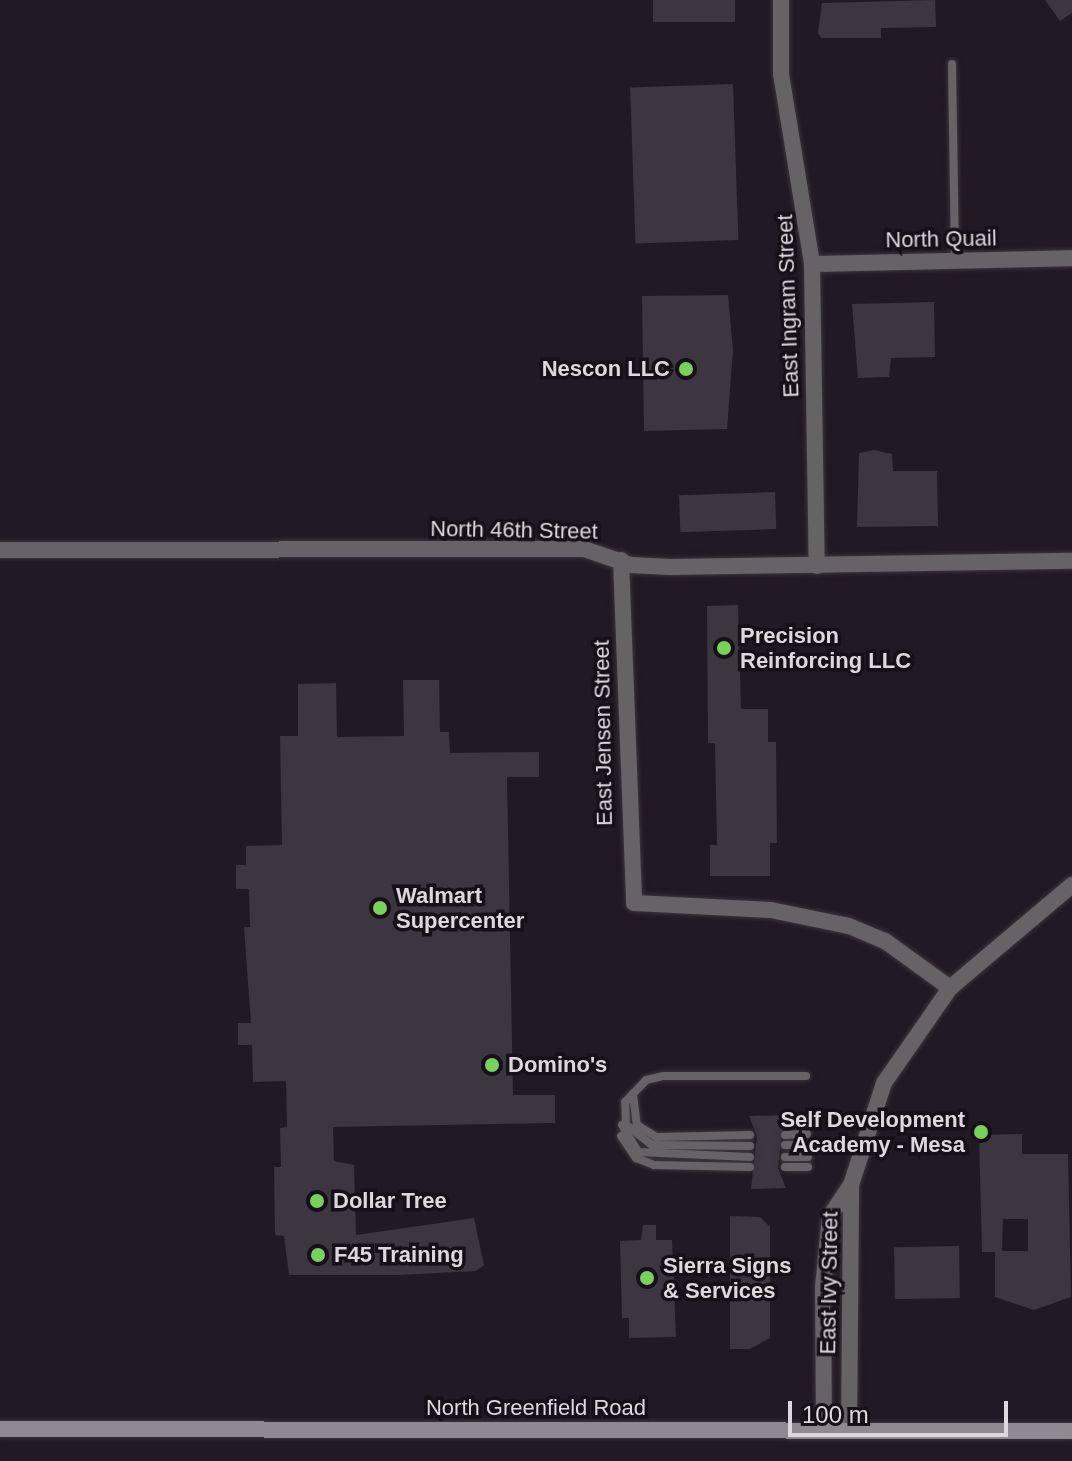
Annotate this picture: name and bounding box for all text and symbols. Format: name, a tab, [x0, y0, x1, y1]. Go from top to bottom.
street label: East Ingram Street	[772, 214, 804, 398]
street label: North Quail	[885, 225, 997, 253]
place label: Nescon LLC	[542, 356, 670, 382]
marker: Nescon LLC	[677, 360, 695, 378]
street label: North 46th Street	[430, 515, 598, 545]
place label: Precision Reinforcing LLC	[740, 622, 911, 674]
marker: Precision Reinforcing LLC	[715, 639, 733, 657]
street label: East Jensen Street	[588, 640, 618, 826]
place label: Walmart Supercenter	[396, 882, 524, 934]
marker: Walmart Supercenter	[371, 899, 389, 917]
place label: Domino's	[508, 1052, 607, 1078]
marker: Domino's	[483, 1056, 501, 1074]
place label: Self Development Academy - Mesa	[780, 1106, 965, 1158]
marker: Self Development Academy - Mesa	[972, 1123, 990, 1141]
place label: Dollar Tree	[333, 1188, 447, 1214]
marker: Dollar Tree	[308, 1192, 326, 1210]
street label: East Ivy Street	[815, 1211, 843, 1355]
place label: F45 Training	[334, 1242, 464, 1268]
marker: F45 Training	[309, 1246, 327, 1264]
place label: Sierra Signs & Services	[663, 1252, 791, 1304]
marker: Sierra Signs & Services	[638, 1269, 656, 1287]
scale bar	[792, 1385, 1012, 1435]
street label: North Greenfield Road	[426, 1395, 646, 1421]
text: 100 m	[802, 1401, 869, 1428]

